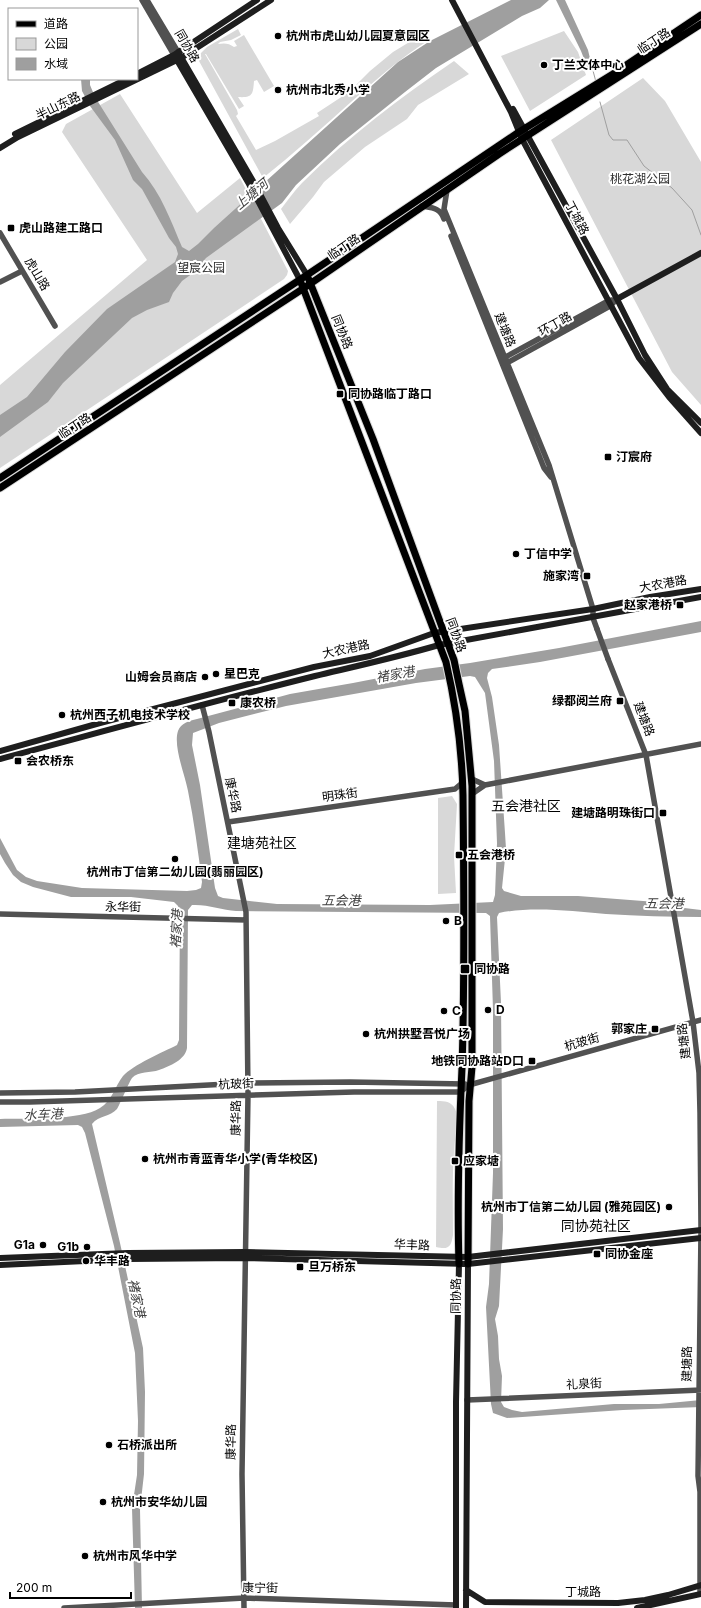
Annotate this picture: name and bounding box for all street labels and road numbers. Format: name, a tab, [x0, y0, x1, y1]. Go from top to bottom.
street label: 临丁路	[635, 24, 673, 57]
street label: 同协路	[172, 26, 203, 65]
street label: 半山东路	[33, 88, 83, 123]
street label: 丁城路	[562, 198, 593, 237]
street label: 临丁路	[325, 230, 363, 263]
street label: 虎山路	[22, 254, 53, 293]
street label: 环丁路	[535, 308, 574, 339]
street label: 建塘路	[492, 310, 519, 349]
street label: 同协路	[329, 312, 356, 351]
street label: 临丁路	[56, 409, 94, 442]
street label: 大农港路	[638, 572, 688, 595]
street label: 同协路	[443, 615, 470, 654]
street label: 大农港路	[321, 636, 371, 661]
street label: 建塘路	[631, 699, 658, 738]
street label: 康华路	[222, 776, 245, 814]
street label: 明珠街	[321, 785, 359, 804]
street label: 永华街	[105, 899, 141, 914]
street label: 建塘路	[674, 1022, 693, 1060]
street label: 杭玻街	[562, 1029, 601, 1054]
street label: 杭玻街	[218, 1075, 254, 1092]
street label: 康华路	[228, 1100, 243, 1136]
street label: 华丰路	[394, 1236, 430, 1253]
street label: 同协路	[448, 1278, 463, 1314]
street label: 建塘路	[679, 1346, 694, 1382]
street label: 礼泉街	[566, 1375, 602, 1392]
street label: 康华路	[223, 1424, 238, 1460]
street label: 康宁街	[242, 1580, 278, 1595]
street label: 丁城路	[565, 1584, 601, 1599]

